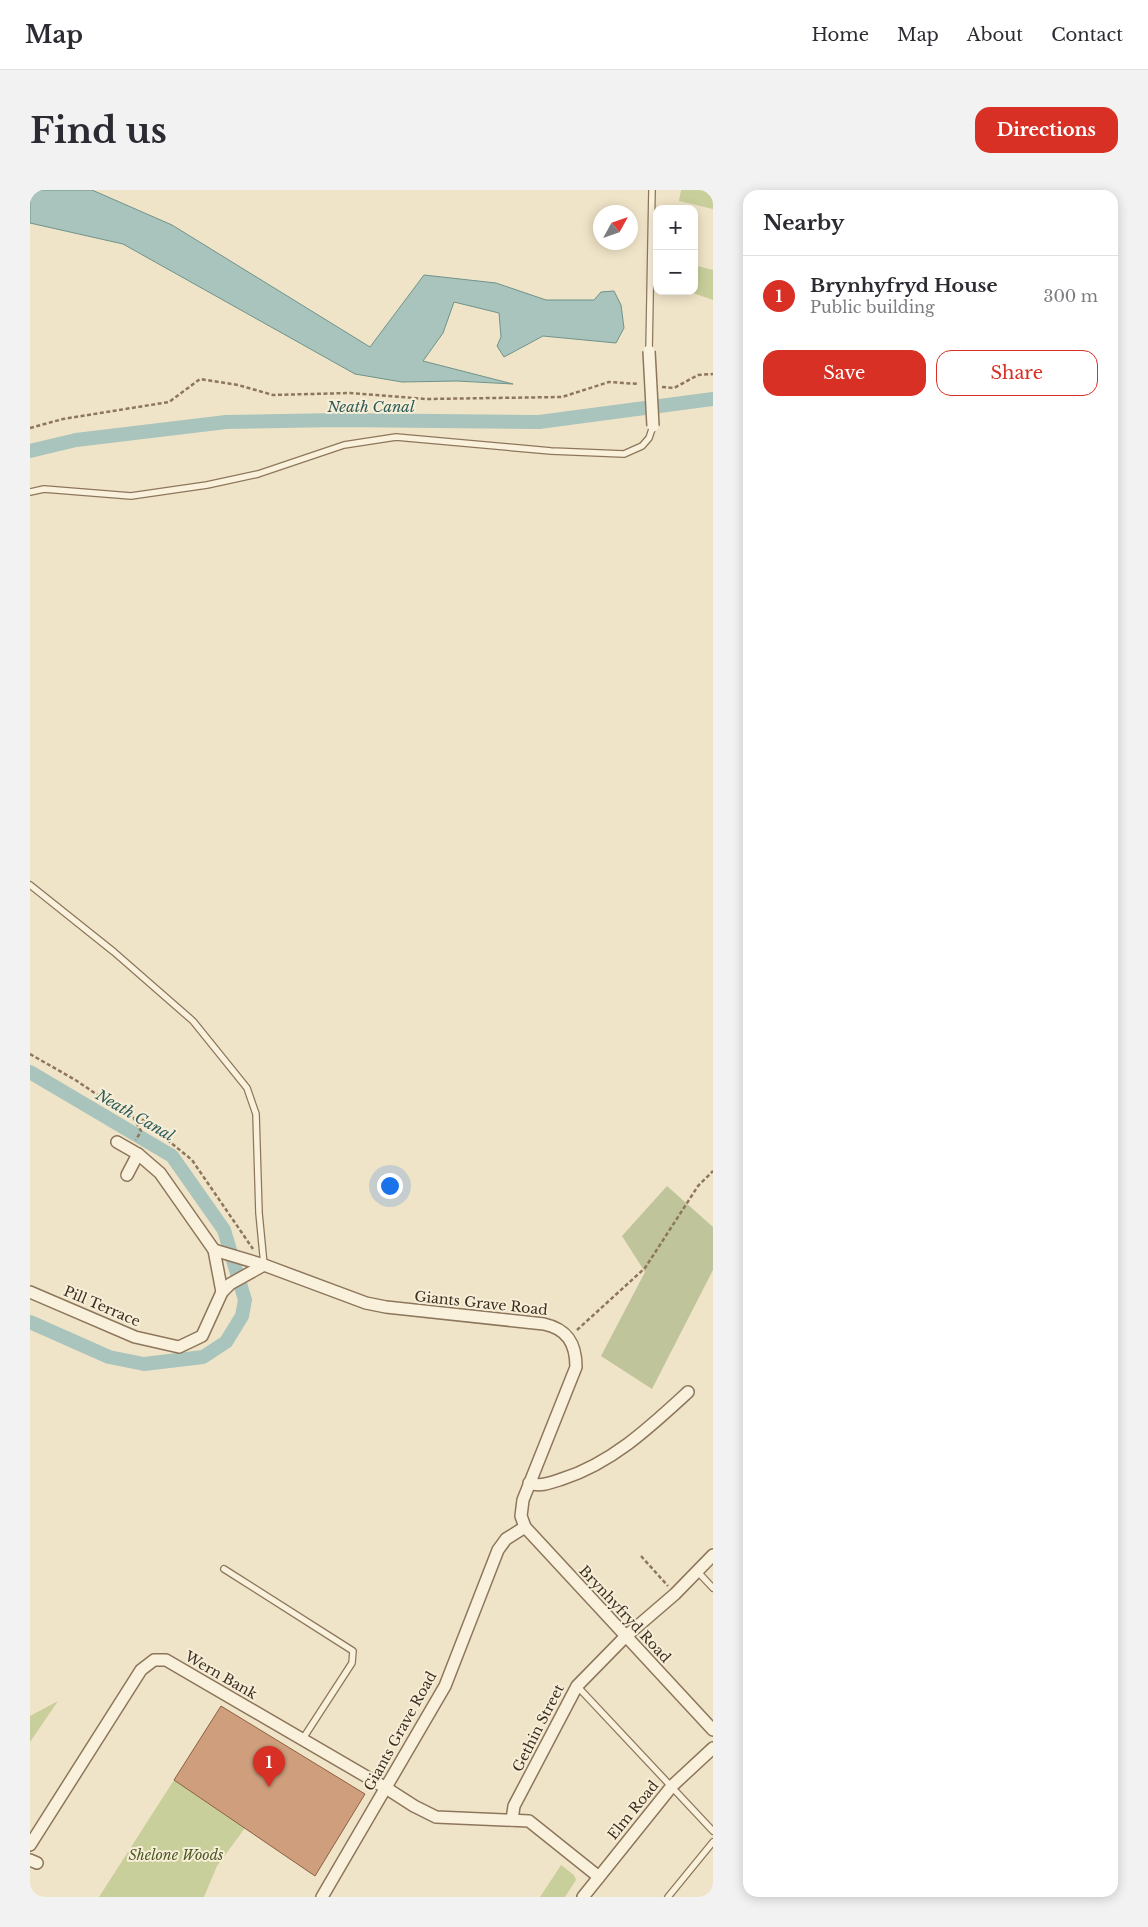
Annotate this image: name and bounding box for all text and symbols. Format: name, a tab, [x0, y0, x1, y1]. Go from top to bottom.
text: Map	[25, 20, 83, 49]
text: Home	[811, 24, 869, 46]
text: Map	[897, 24, 939, 46]
text: About	[967, 24, 1023, 46]
text: Contact	[1051, 24, 1123, 46]
button: Directions	[975, 107, 1118, 153]
text: Find us	[30, 109, 167, 152]
north arrow	[593, 205, 638, 250]
map controls	[653, 205, 698, 295]
button: +	[653, 205, 698, 250]
text: Nearby	[763, 210, 844, 236]
button: −	[653, 250, 698, 295]
text: Brynhyfryd House	[810, 274, 998, 297]
text: 1	[776, 286, 782, 306]
text: 300 m	[1044, 286, 1098, 306]
text: Public building	[810, 297, 935, 317]
button: Save	[763, 350, 926, 396]
button: Share	[936, 350, 1098, 396]
water label: Neath Canal	[326, 397, 415, 416]
water label: Neath Canal	[92, 1084, 178, 1145]
your location	[377, 1173, 403, 1199]
street label: Pill Terrace	[61, 1282, 143, 1330]
street label: Giants Grave Road	[413, 1287, 549, 1319]
street label: Brynhyfryd Road	[575, 1562, 675, 1667]
street label: Wern Bank	[181, 1647, 261, 1703]
street label: Giants Grave Road	[360, 1668, 441, 1794]
street label: Gethin Street	[508, 1681, 568, 1775]
pin: 1	[253, 1746, 285, 1787]
street label: Elm Road	[604, 1776, 663, 1843]
park label: Shelone Woods	[129, 1846, 223, 1864]

